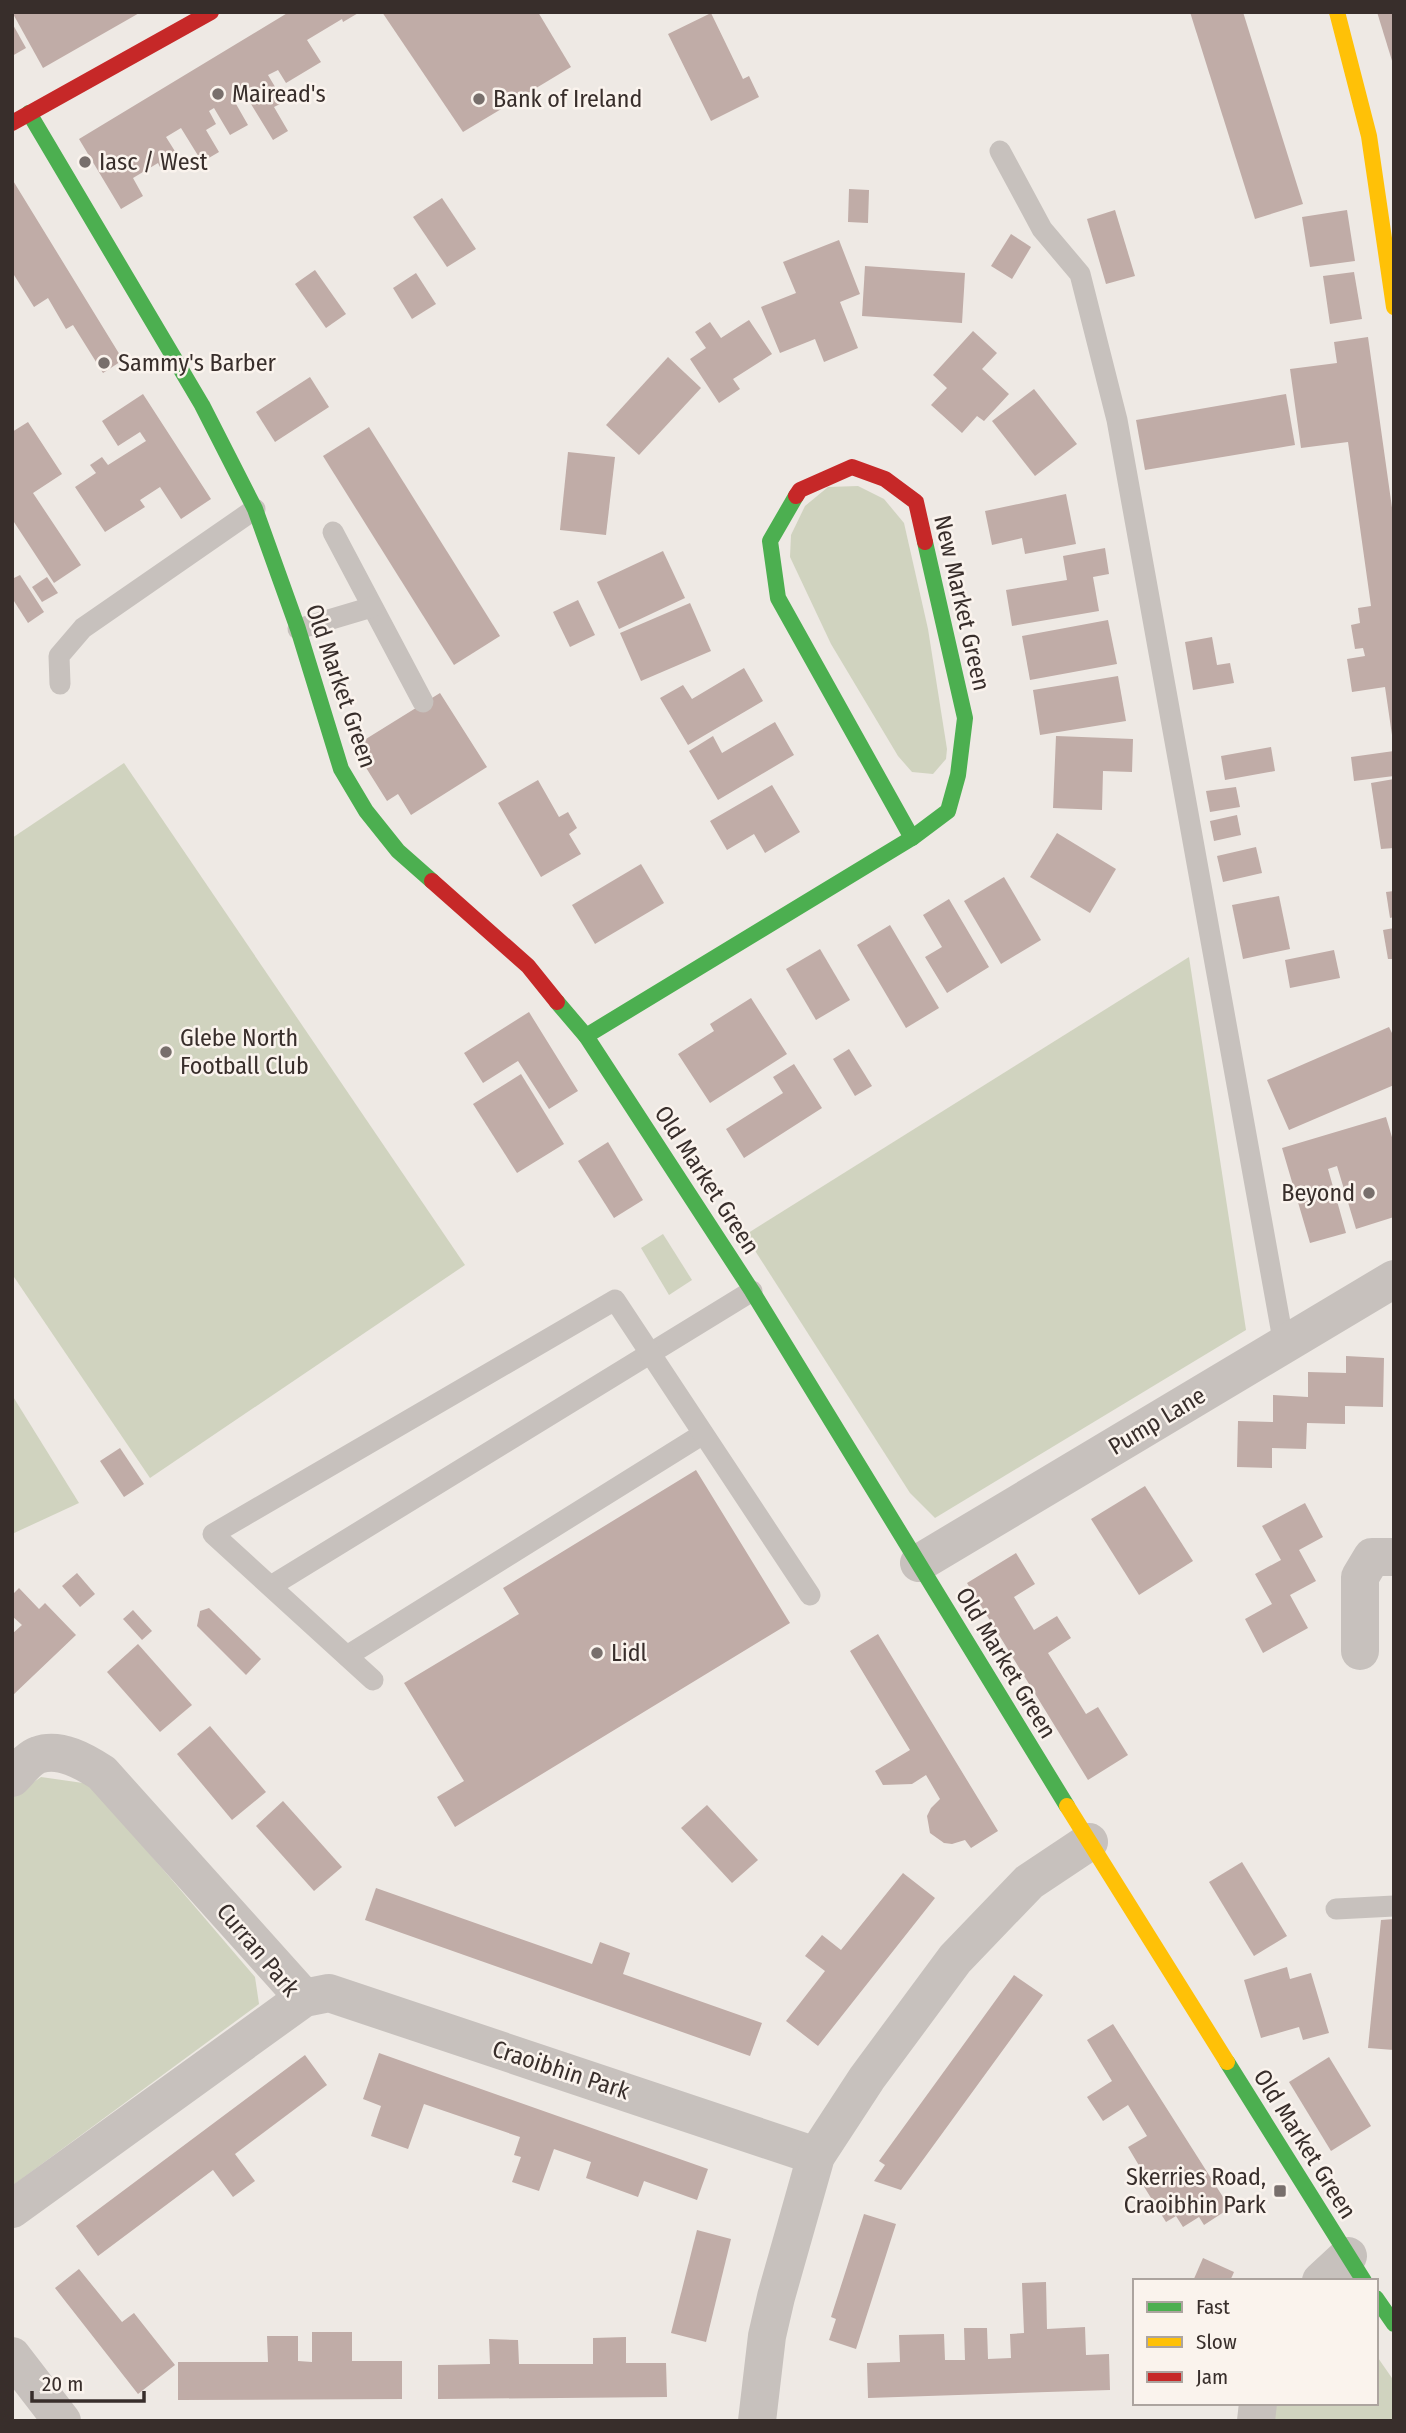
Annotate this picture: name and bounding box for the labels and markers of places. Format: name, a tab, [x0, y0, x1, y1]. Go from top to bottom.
place label: Mairead's	[232, 80, 326, 108]
place label: Bank of Ireland	[493, 85, 642, 113]
marker: Mairead's	[210, 86, 226, 102]
marker: Bank of Ireland	[471, 91, 487, 107]
place label: Iasc / West	[99, 148, 208, 176]
marker: Iasc / West	[77, 154, 93, 170]
place label: Sammy's Barber	[118, 349, 276, 377]
marker: Sammy's Barber	[96, 355, 112, 371]
place label: Glebe North Football Club	[180, 1024, 309, 1080]
marker: Glebe North Football Club	[158, 1044, 174, 1060]
place label: Beyond	[1281, 1179, 1355, 1207]
marker: Beyond	[1361, 1185, 1377, 1201]
place label: Lidl	[611, 1639, 647, 1667]
marker: Lidl	[589, 1645, 605, 1661]
place label: Skerries Road, Craoibhin Park	[1124, 2163, 1267, 2219]
marker: Skerries Road, Craoibhin Park	[1272, 2183, 1288, 2199]

